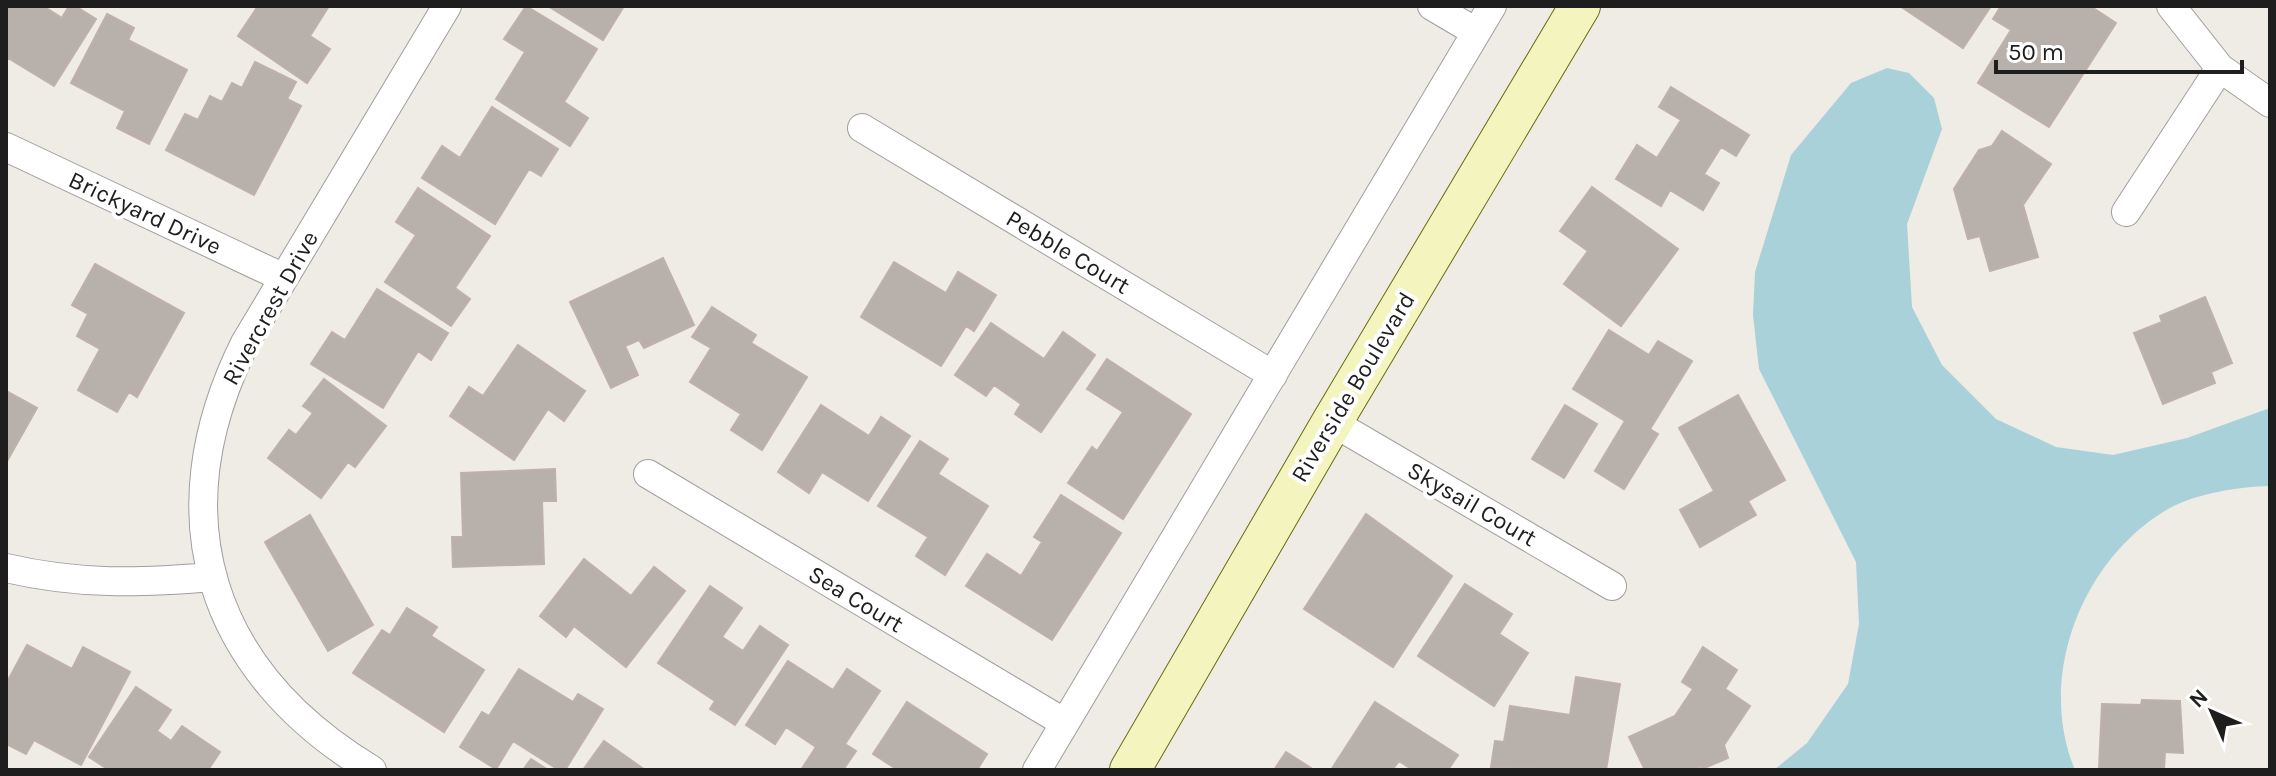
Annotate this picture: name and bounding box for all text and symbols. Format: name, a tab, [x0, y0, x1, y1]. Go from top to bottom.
scale bar	[1996, 24, 2242, 74]
text: 50 m	[2008, 38, 2064, 66]
street label: Brickyard Drive	[64, 165, 226, 261]
street label: Pebble Court	[1001, 204, 1135, 300]
street label: Rivercrest Drive	[216, 226, 324, 390]
street label: Riverside Boulevard	[1285, 287, 1421, 487]
street label: Skysail Court	[1403, 456, 1541, 552]
street label: Sea Court	[803, 560, 909, 638]
north arrow	[2172, 672, 2252, 752]
text: N	[2184, 684, 2213, 713]

